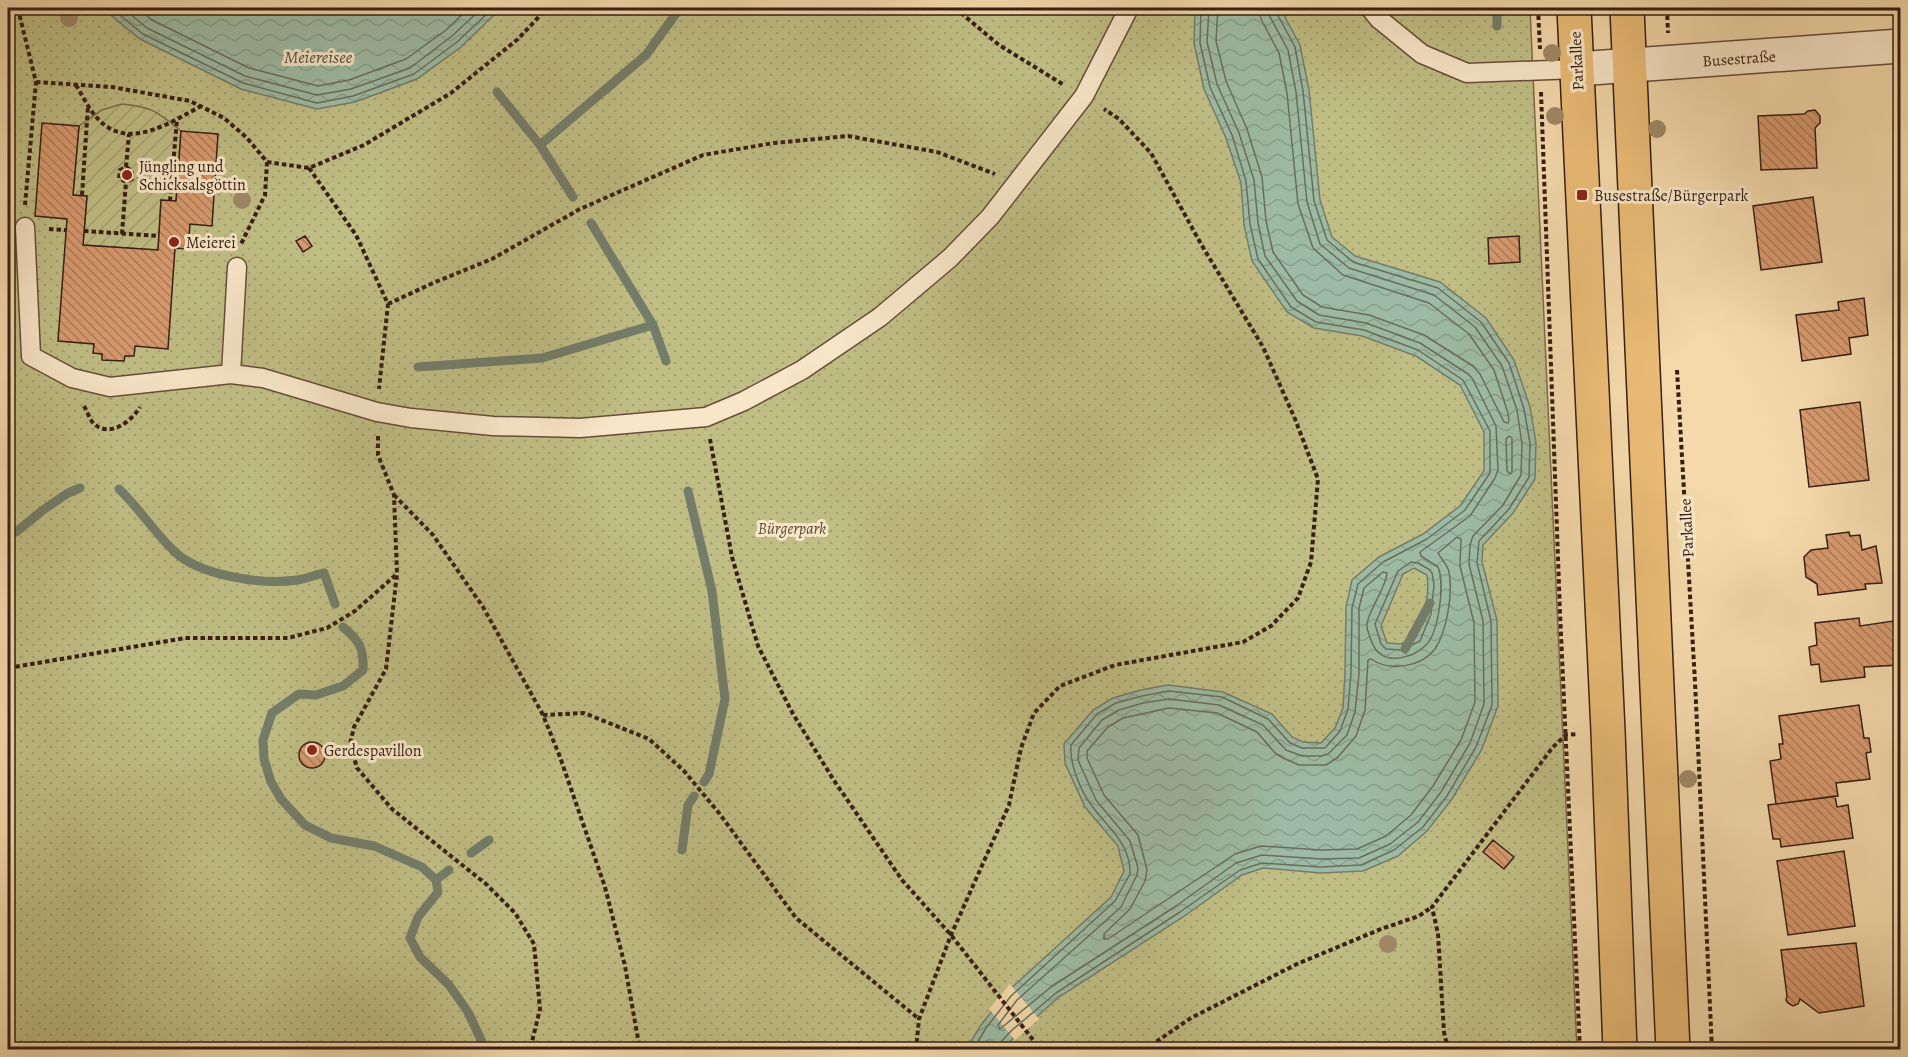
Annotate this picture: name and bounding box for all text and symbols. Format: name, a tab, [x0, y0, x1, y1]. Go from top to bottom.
street label: Parkallee	[1564, 31, 1590, 91]
water label: Meiereisee	[284, 45, 353, 69]
street label: Busestraße	[1702, 45, 1777, 73]
place label: Jüngling und Schicksalsgöttin	[139, 156, 246, 196]
marker: Jüngling und Schicksalsgöttin	[120, 168, 134, 182]
place label: Busestraße/Bürgerpark	[1594, 185, 1749, 207]
marker: Busestraße/Bürgerpark	[1575, 188, 1589, 202]
place label: Meierei	[186, 232, 236, 254]
marker: Meierei	[167, 235, 181, 249]
street label: Parkallee	[1674, 498, 1700, 558]
park label: Bürgerpark	[758, 518, 826, 540]
place label: Gerdespavillon	[324, 740, 422, 762]
marker: Gerdespavillon	[305, 743, 319, 757]

